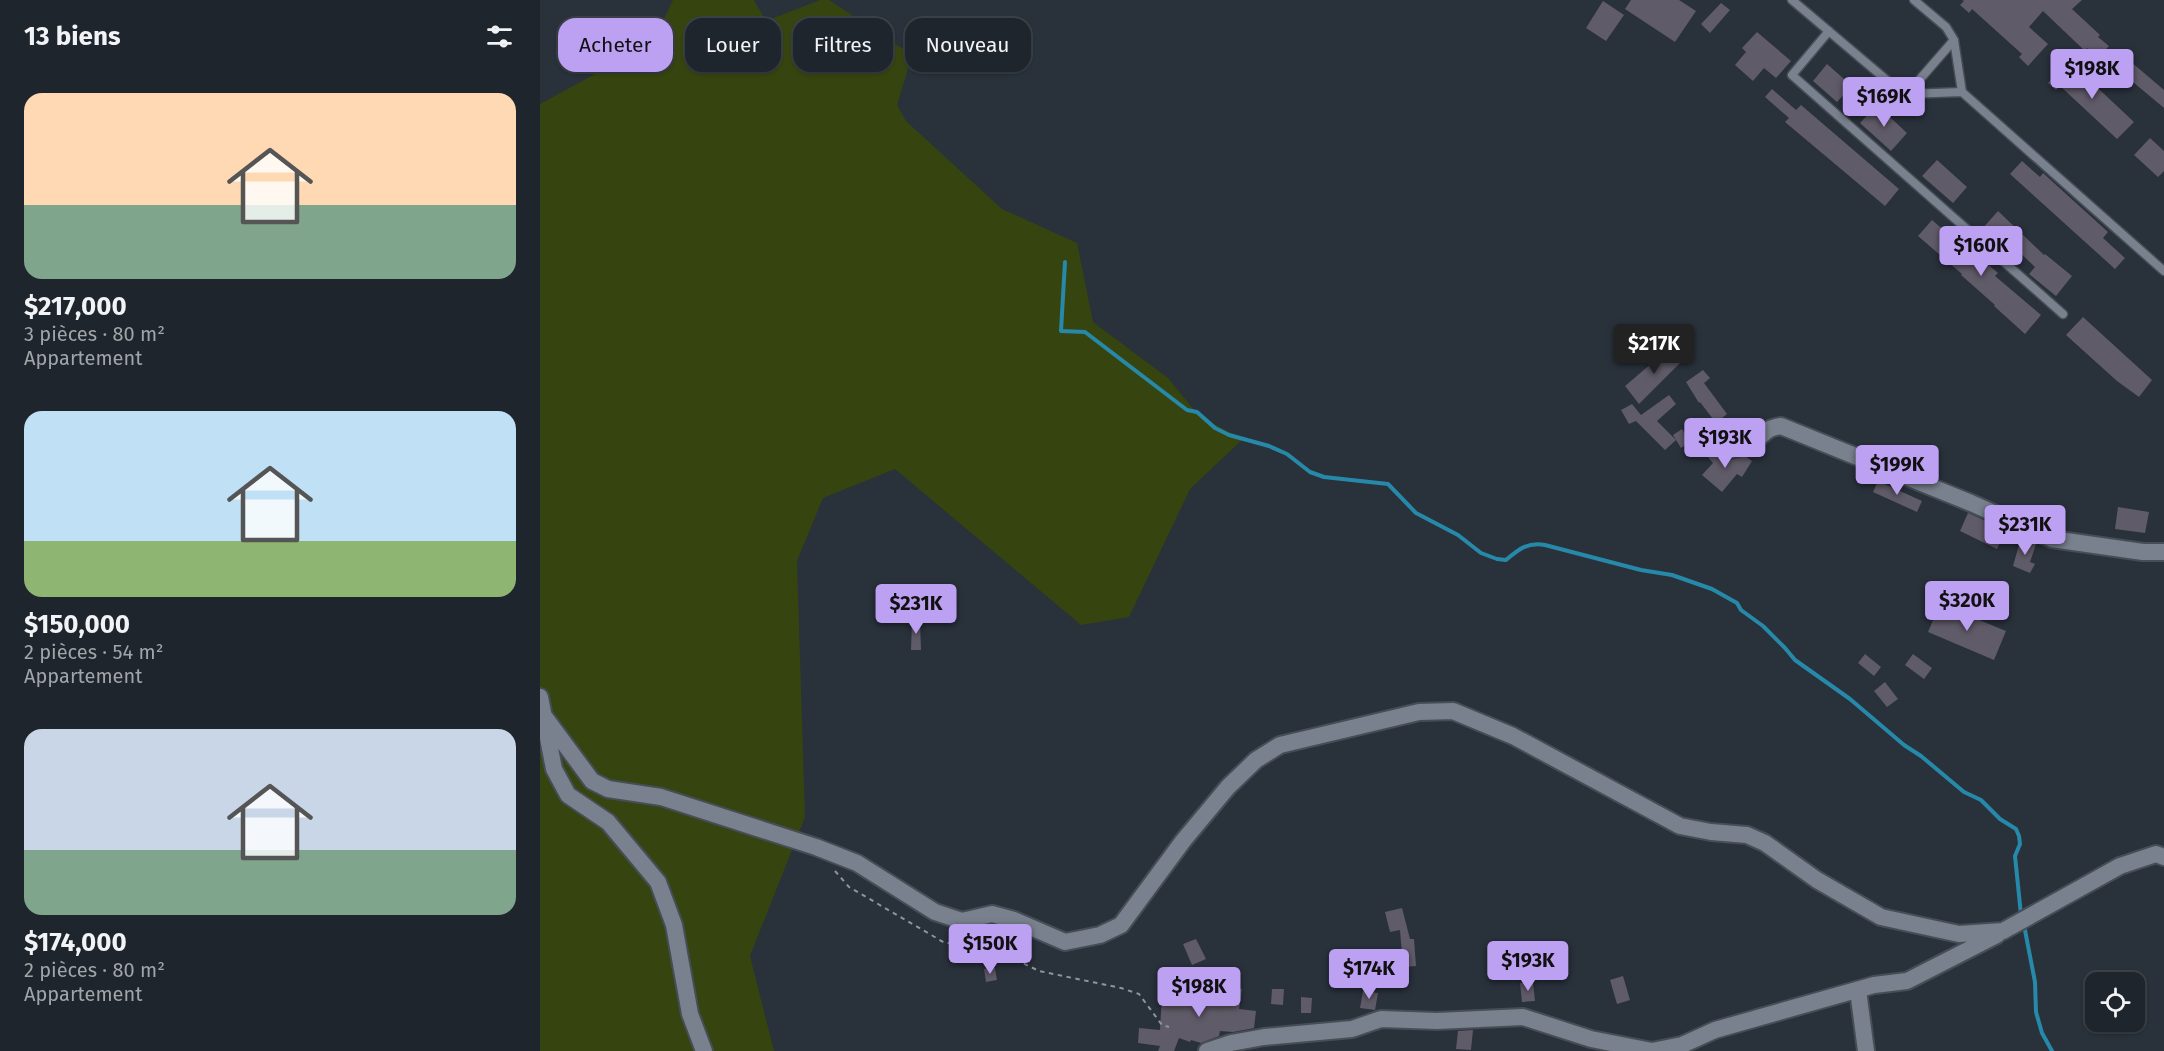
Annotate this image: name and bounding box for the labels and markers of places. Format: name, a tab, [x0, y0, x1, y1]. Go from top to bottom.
pin: $198K	[2050, 49, 2134, 100]
pin: $169K	[1842, 77, 1926, 128]
pin: $160K	[1939, 226, 2023, 277]
pin: $217K	[1612, 324, 1696, 375]
pin: $193K	[1683, 418, 1767, 469]
pin: $199K	[1855, 445, 1939, 496]
pin: $231K	[1983, 505, 2067, 556]
pin: $320K	[1925, 581, 2009, 632]
pin: $231K	[874, 584, 958, 635]
pin: $150K	[948, 924, 1032, 975]
pin: $193K	[1486, 941, 1570, 992]
pin: $174K	[1327, 949, 1411, 1000]
pin: $198K	[1157, 967, 1241, 1018]

